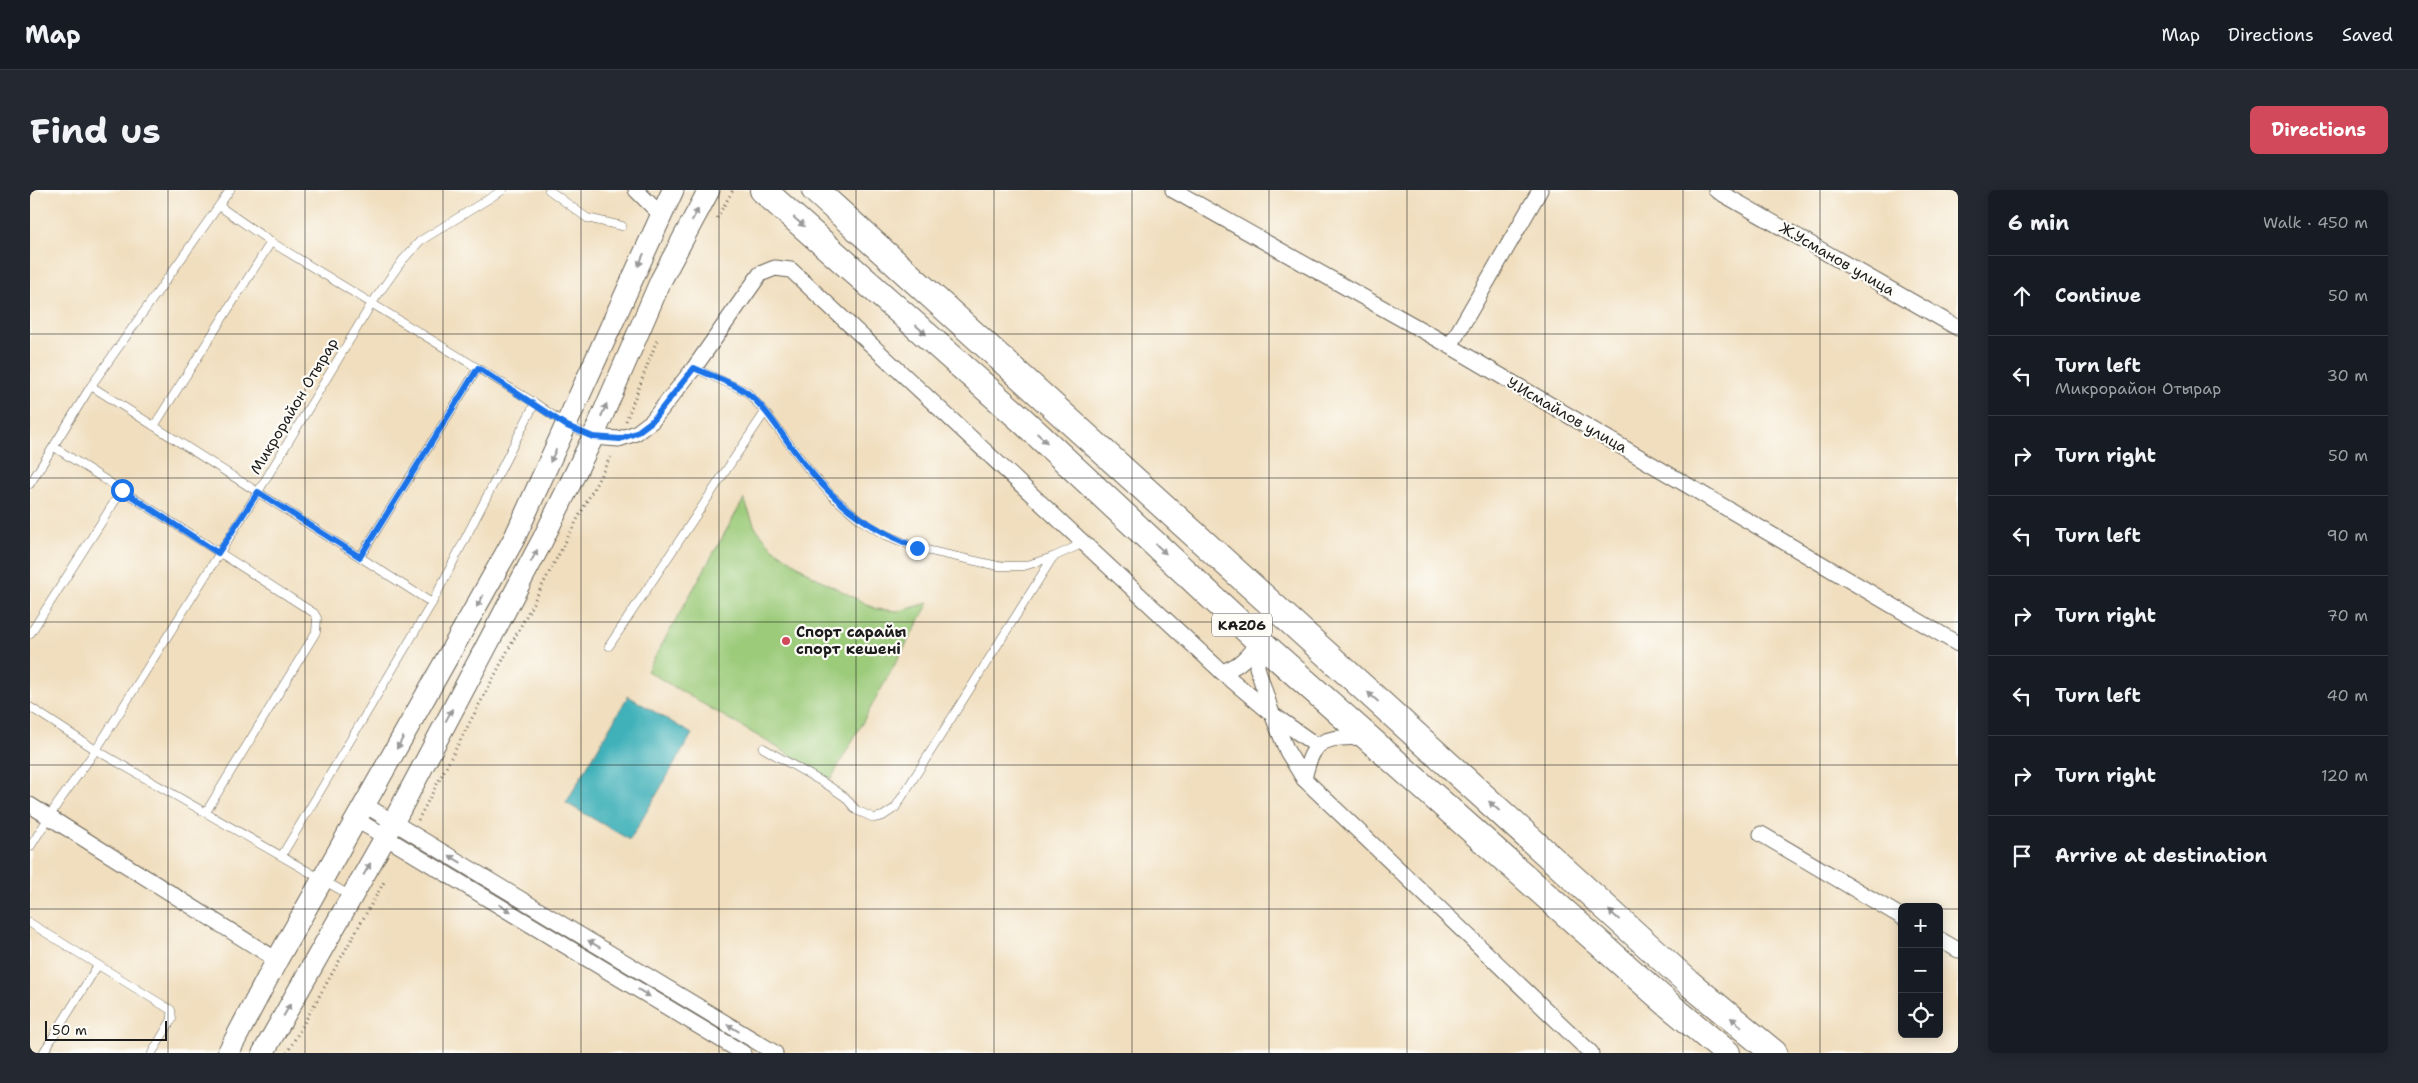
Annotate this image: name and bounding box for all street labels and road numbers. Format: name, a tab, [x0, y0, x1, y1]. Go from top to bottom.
street label: Ж.Усманов улица	[1776, 218, 1899, 300]
street label: Микрорайон Отырар	[245, 334, 343, 478]
street label: У.Исмайлов улица	[1503, 372, 1631, 458]
road number: KАZ06	[1212, 614, 1272, 636]

